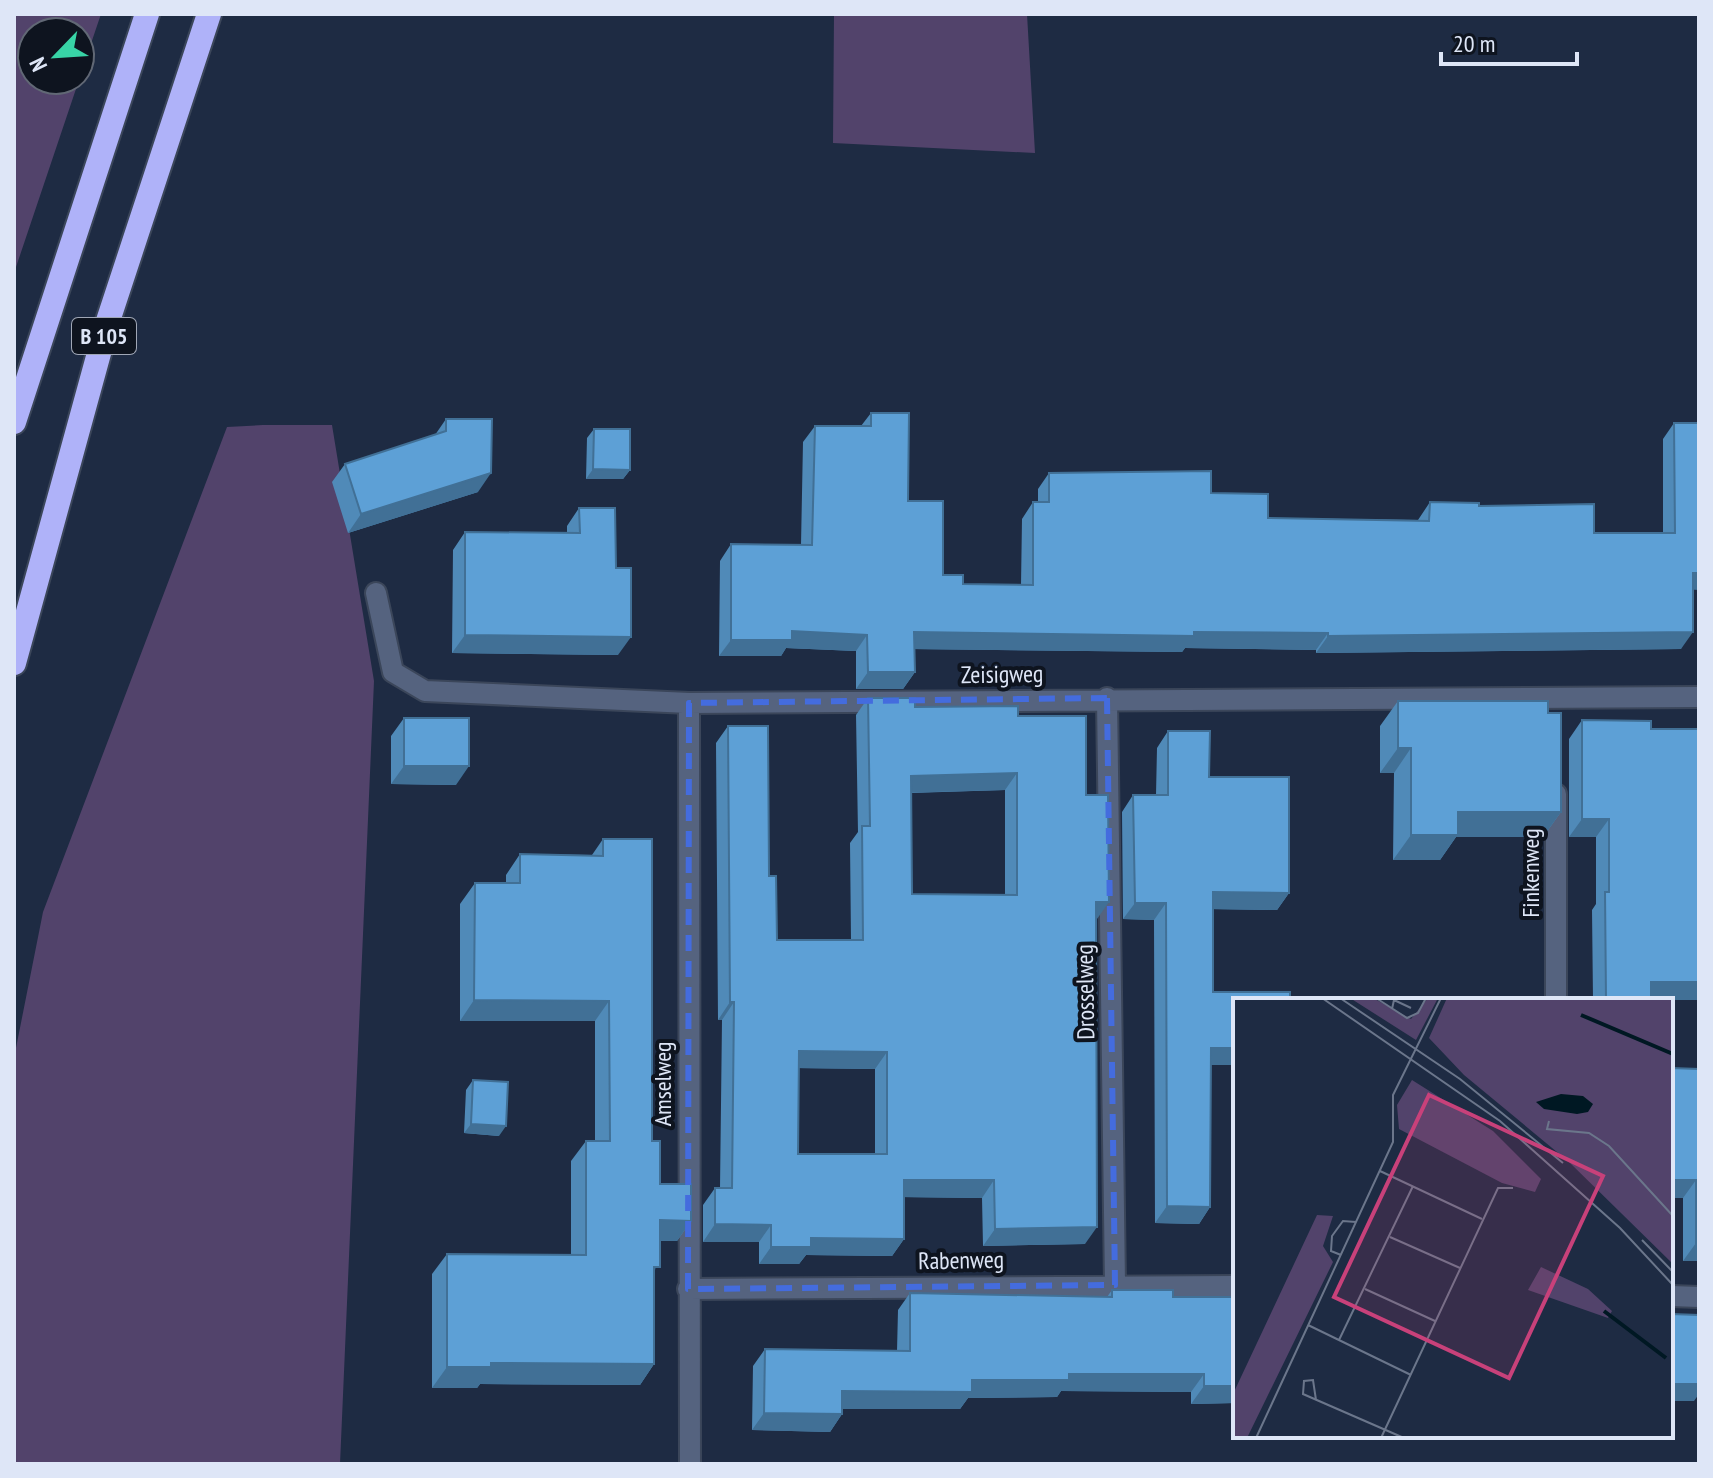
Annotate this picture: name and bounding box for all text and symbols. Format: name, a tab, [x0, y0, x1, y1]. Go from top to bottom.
north arrow	[16, 16, 96, 96]
scale bar	[1441, 16, 1577, 66]
text: 20 m	[1453, 28, 1495, 59]
text: N	[23, 53, 53, 76]
road number: B 105	[72, 318, 136, 354]
street label: Zeisigweg	[961, 658, 1043, 690]
street label: Finkenweg	[1515, 828, 1546, 918]
street label: Drosselweg	[1069, 944, 1101, 1040]
inset map	[1233, 998, 1673, 1438]
street label: Amselweg	[647, 1042, 678, 1126]
street label: Rabenweg	[918, 1244, 1004, 1276]

